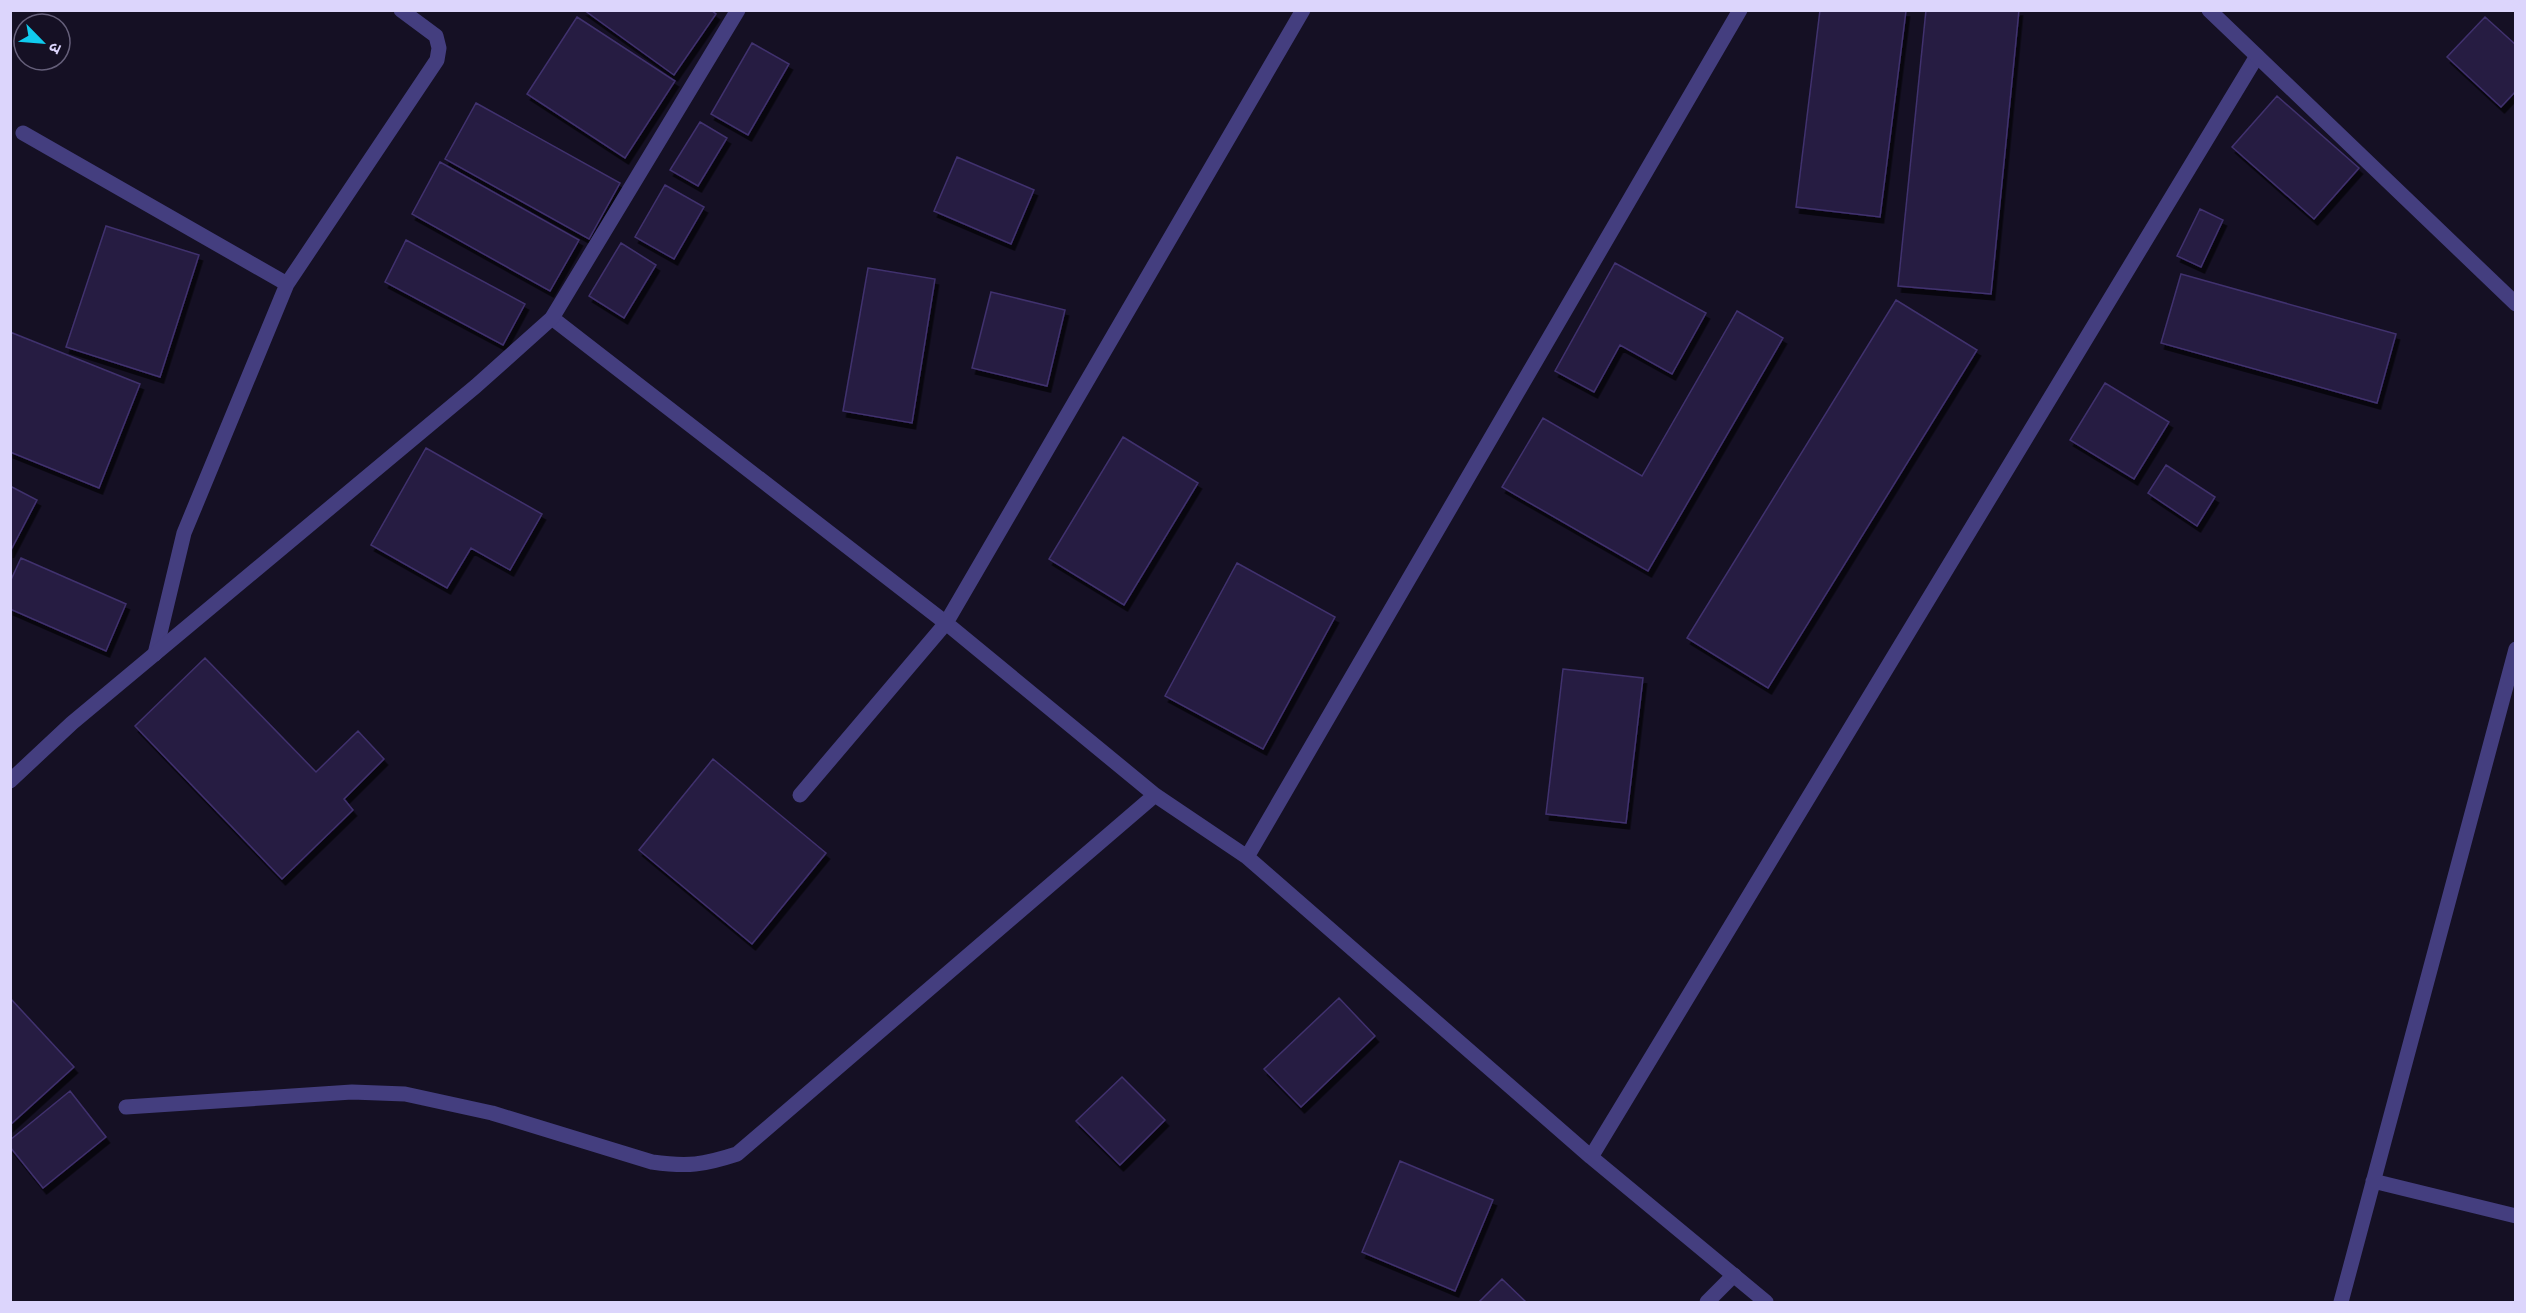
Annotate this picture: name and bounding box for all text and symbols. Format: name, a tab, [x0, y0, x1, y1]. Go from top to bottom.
north arrow	[12, 12, 72, 72]
text: उ	[43, 39, 68, 58]

